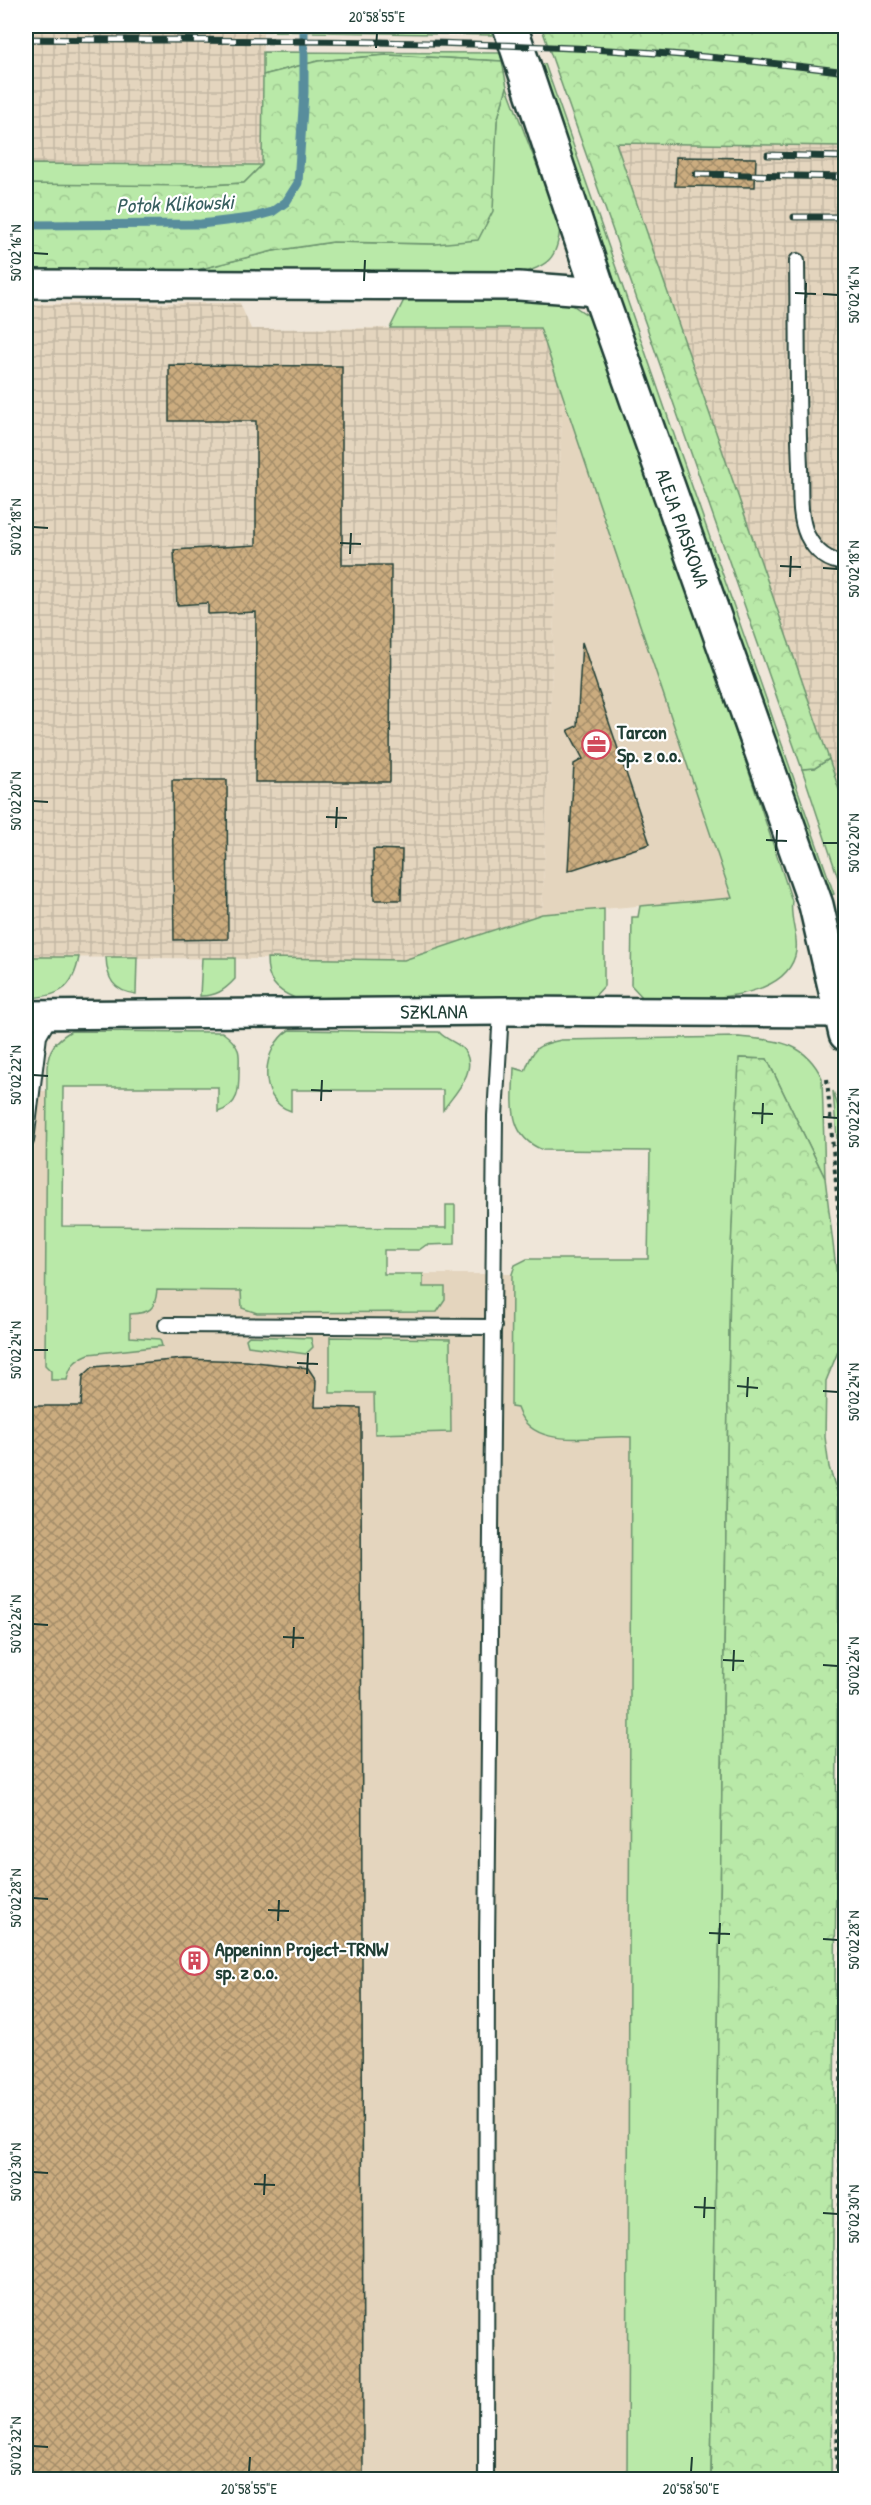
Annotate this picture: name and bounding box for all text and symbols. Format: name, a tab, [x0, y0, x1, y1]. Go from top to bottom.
text: 20°58'55"E	[349, 6, 406, 27]
water label: Potok Klikowski	[116, 187, 236, 220]
text: 50°02'16"N	[5, 225, 26, 281]
text: 50°02'16"N	[843, 267, 864, 323]
street label: ALEJA PIASKOWA	[650, 465, 717, 592]
text: 50°02'18"N	[5, 498, 26, 556]
text: 50°02'18"N	[843, 540, 864, 598]
place label: Tarcon Sp. z o.o.	[616, 718, 681, 769]
office icon: Tarcon Sp. z o.o.	[580, 728, 612, 760]
text: 50°02'20"N	[5, 771, 26, 831]
text: 50°02'20"N	[843, 813, 864, 873]
street label: SZKLANA	[400, 997, 468, 1025]
text: 50°02'22"N	[5, 1045, 26, 1105]
text: 50°02'22"N	[843, 1088, 864, 1148]
text: 50°02'24"N	[5, 1321, 26, 1379]
text: 50°02'24"N	[843, 1363, 864, 1421]
text: 50°02'26"N	[5, 1595, 26, 1653]
text: 50°02'26"N	[843, 1637, 864, 1695]
text: 50°02'28"N	[5, 1869, 26, 1927]
text: 50°02'28"N	[843, 1911, 864, 1969]
place label: Appeninn Project-TRNW sp. z o.o.	[215, 1935, 389, 1986]
building icon: Appeninn Project-TRNW sp. z o.o.	[178, 1945, 210, 1977]
text: 50°02'30"N	[5, 2143, 26, 2201]
text: 50°02'30"N	[843, 2185, 864, 2243]
text: 50°02'32"N	[5, 2416, 26, 2476]
text: 20°58'55"E	[221, 2478, 278, 2499]
text: 20°58'50"E	[663, 2478, 720, 2499]

